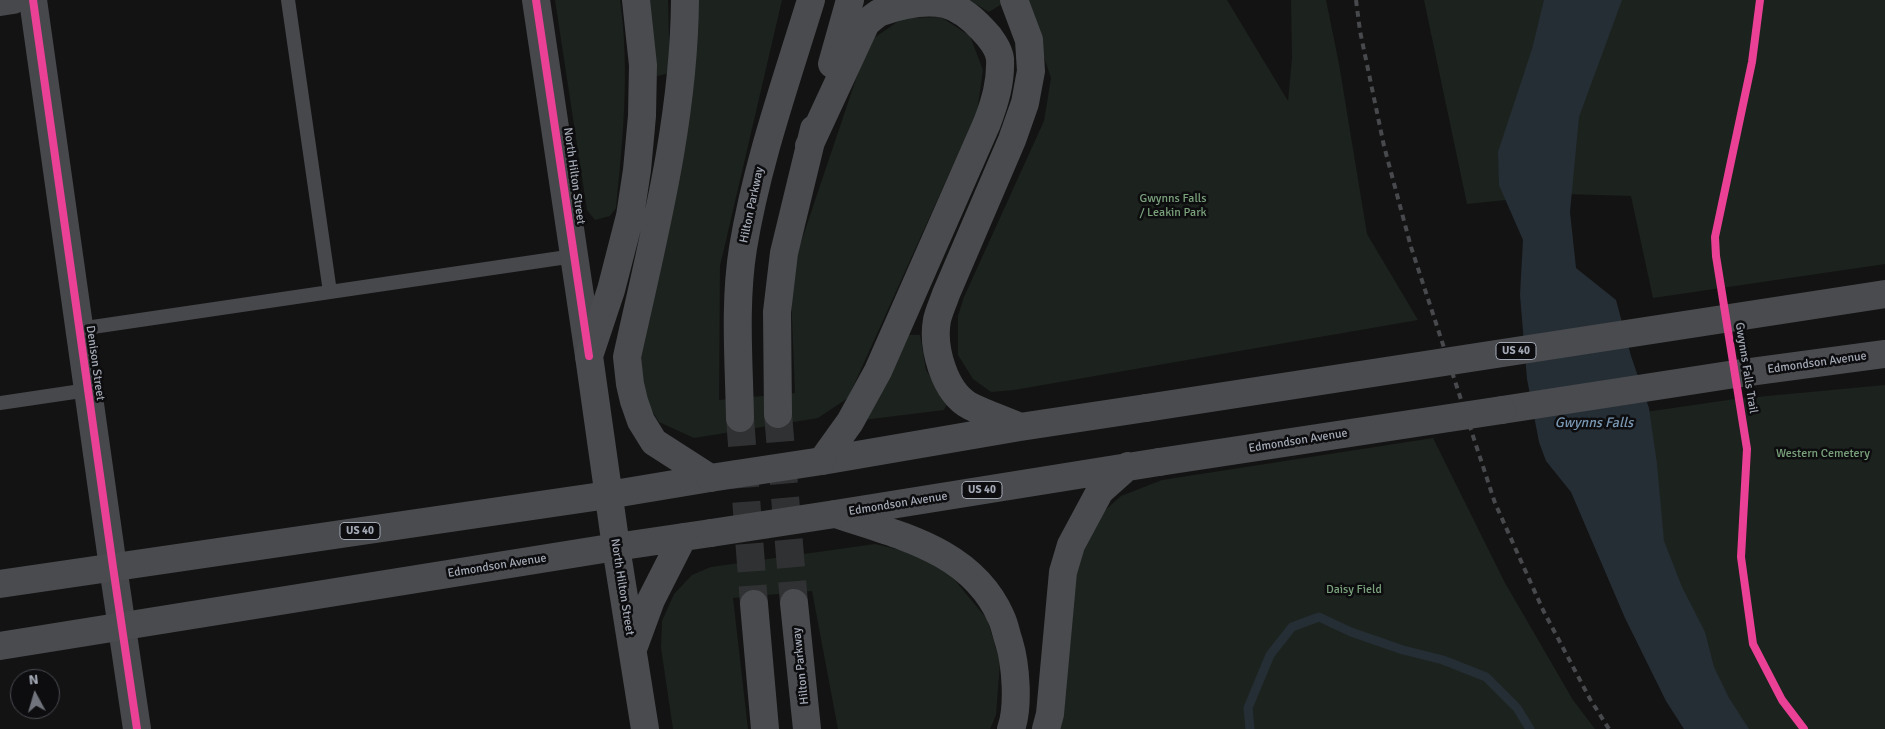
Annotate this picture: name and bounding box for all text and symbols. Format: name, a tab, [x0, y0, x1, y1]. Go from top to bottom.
street label: North Hilton Street	[560, 127, 588, 225]
street label: Hilton Parkway	[737, 166, 767, 244]
park label: Gwynns Falls / Leakin Park	[1139, 192, 1207, 220]
street label: Gwynns Falls Trail	[1732, 321, 1760, 415]
street label: Denison Street	[83, 325, 107, 401]
road number: US 40	[1496, 342, 1536, 360]
street label: Edmondson Avenue	[1767, 349, 1867, 377]
water label: Gwynns Falls	[1555, 415, 1633, 431]
street label: Edmondson Avenue	[1248, 426, 1348, 456]
park label: Western Cemetery	[1776, 447, 1870, 461]
road number: US 40	[962, 482, 1002, 498]
street label: Edmondson Avenue	[848, 489, 948, 519]
road number: US 40	[340, 522, 380, 540]
street label: North Hilton Street	[607, 538, 637, 636]
street label: Edmondson Avenue	[447, 551, 547, 581]
park label: Daisy Field	[1326, 583, 1382, 597]
street label: Hilton Parkway	[790, 627, 812, 705]
north arrow	[10, 669, 60, 719]
text: N	[28, 671, 39, 689]

